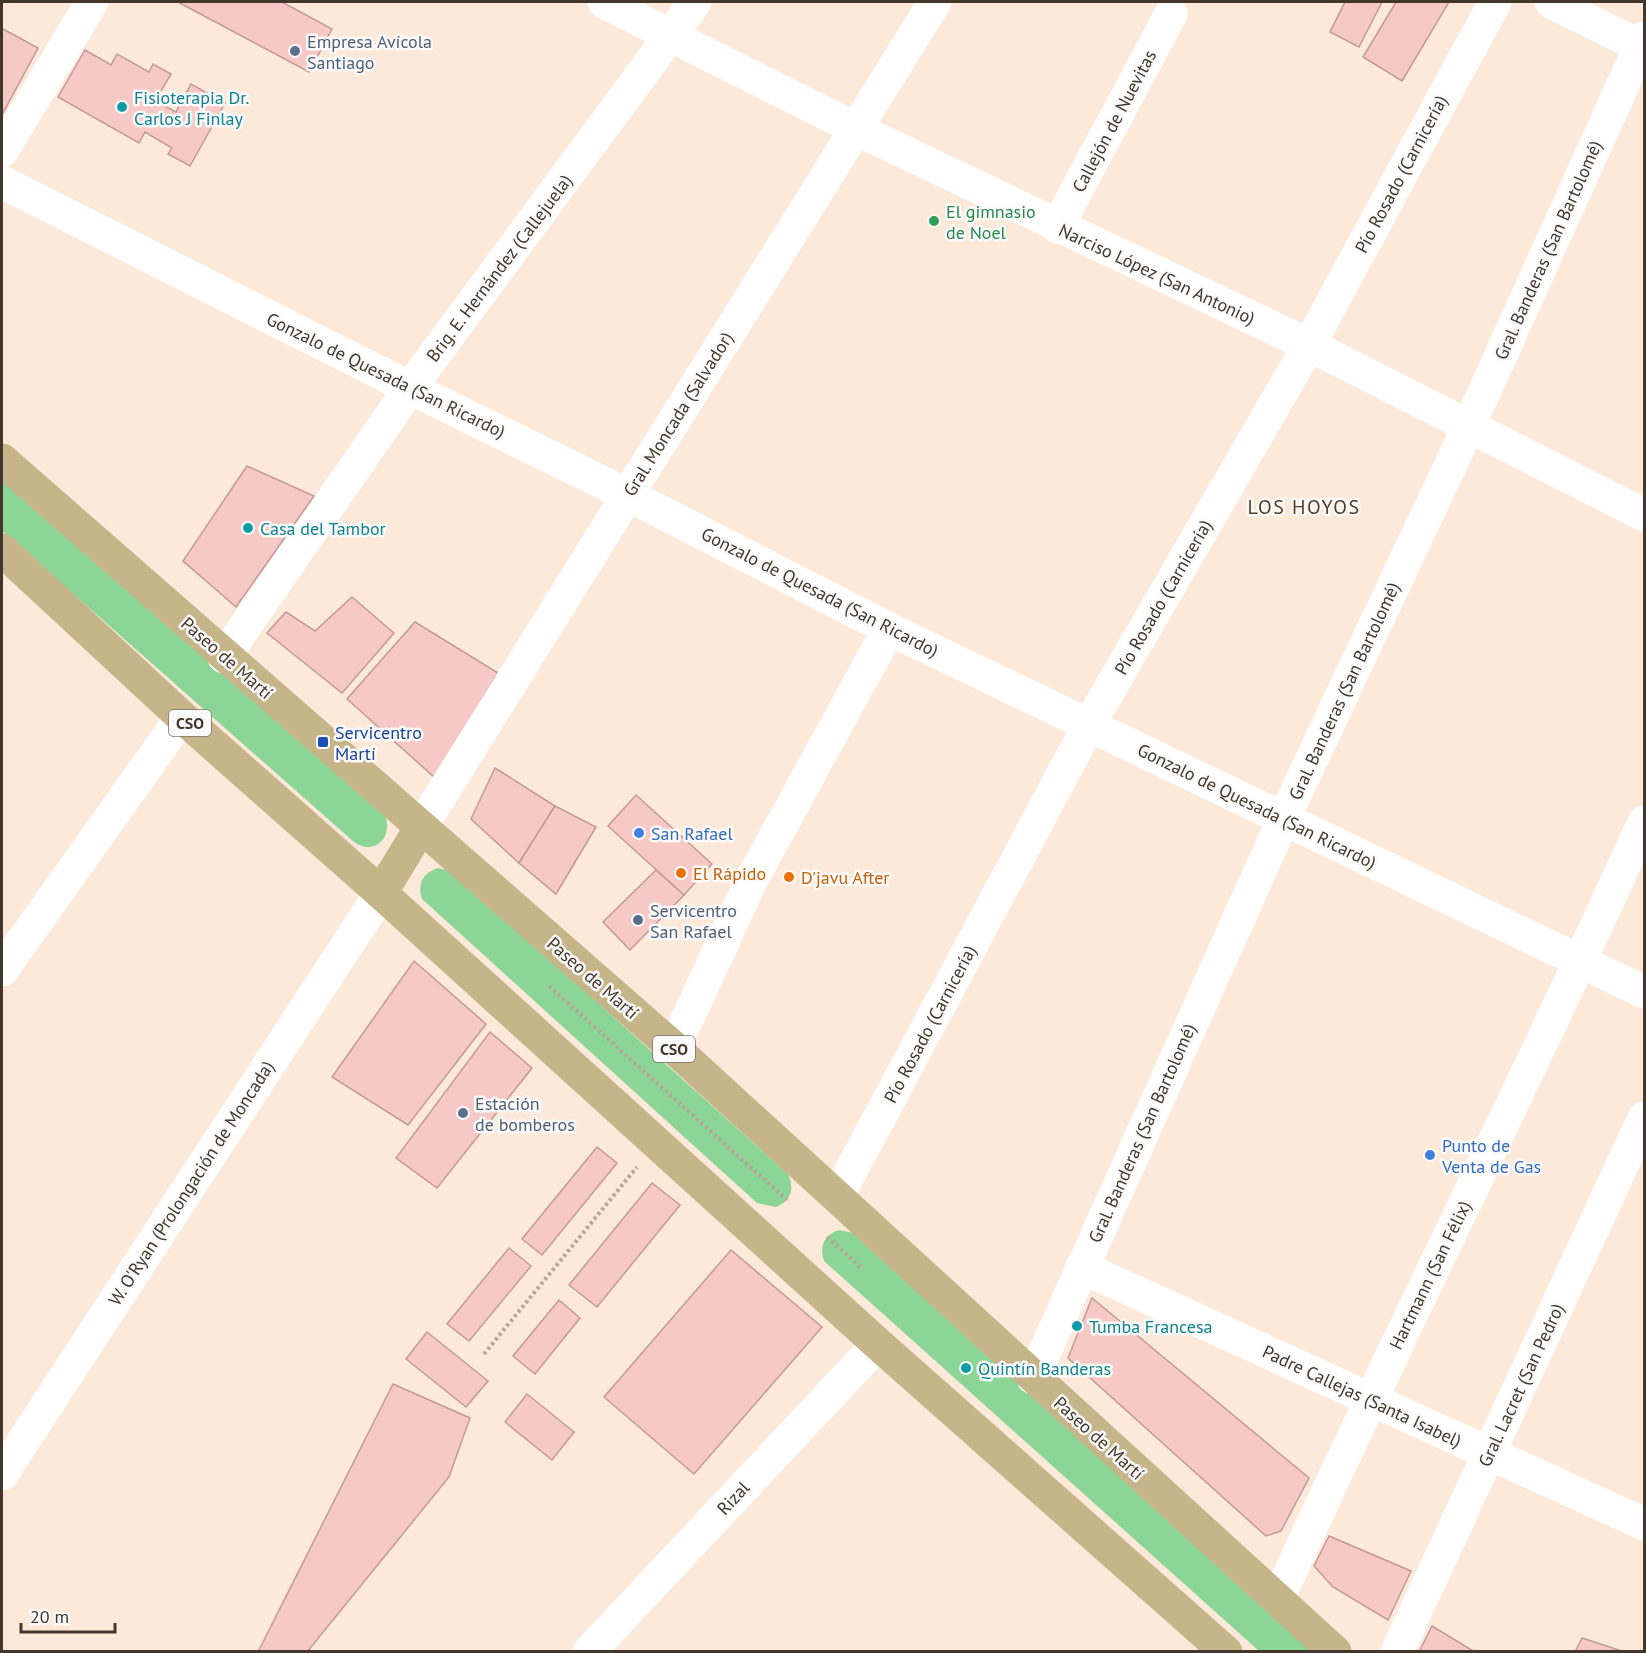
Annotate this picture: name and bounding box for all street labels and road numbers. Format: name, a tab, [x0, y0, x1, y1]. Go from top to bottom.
street label: Callejón de Nuevitas	[1067, 46, 1161, 196]
street label: Pío Rosado (Carnicería)	[1350, 91, 1452, 257]
street label: Gral. Banderas (San Bartolomé)	[1489, 137, 1607, 363]
street label: Brig. E. Hernández (Callejuela)	[421, 170, 577, 366]
street label: Narciso López (San Antonio)	[1055, 218, 1259, 330]
street label: Gonzalo de Quesada (San Ricardo)	[263, 307, 509, 443]
street label: Gral. Moncada (Salvador)	[618, 327, 738, 501]
street label: Pío Rosado (Carnicería)	[1109, 515, 1217, 679]
street label: Gonzalo de Quesada (San Ricardo)	[698, 522, 942, 662]
street label: Gral. Banderas (San Bartolomé)	[1283, 578, 1405, 804]
street label: Paseo de Martí	[177, 612, 278, 704]
road number: CSO	[169, 710, 211, 736]
street label: Gonzalo de Quesada (San Ricardo)	[1134, 738, 1380, 874]
street label: Paseo de Martí	[543, 932, 644, 1024]
street label: Pío Rosado (Carnicería)	[879, 941, 981, 1107]
street label: Gral. Banderas (San Bartolomé)	[1083, 1020, 1201, 1246]
road number: CSO	[653, 1036, 695, 1062]
street label: W. O'Ryan (Prolongación de Moncada)	[103, 1056, 279, 1310]
street label: Hartmann (San Félix)	[1384, 1197, 1476, 1353]
street label: Gral. Lacret (San Pedro)	[1473, 1300, 1569, 1470]
street label: Padre Callejas (Santa Isabel)	[1259, 1340, 1465, 1452]
street label: Paseo de Martí	[1049, 1391, 1149, 1485]
street label: Rizal	[712, 1476, 755, 1520]

